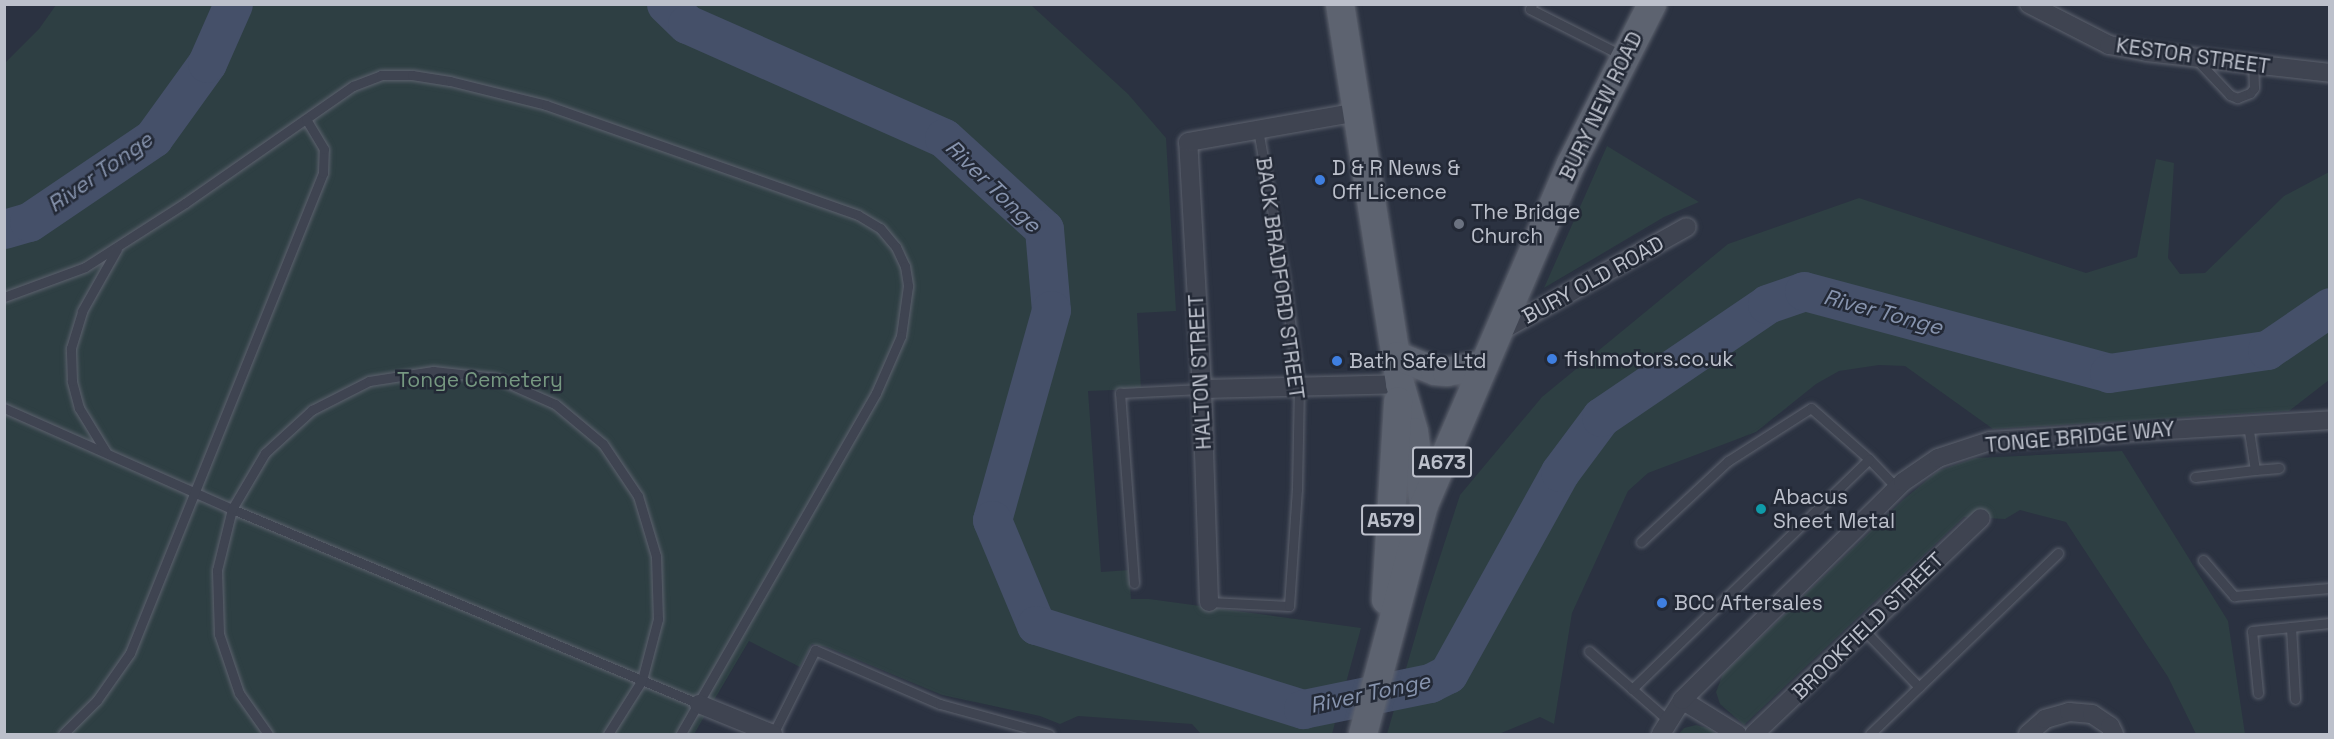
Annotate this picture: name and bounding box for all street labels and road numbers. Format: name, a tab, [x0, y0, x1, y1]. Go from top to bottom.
street label: BURY NEW ROAD	[1554, 27, 1648, 185]
street label: KESTOR STREET	[2114, 33, 2272, 79]
street label: BACK BRADFORD STREET	[1251, 155, 1309, 401]
street label: BURY OLD ROAD	[1518, 231, 1668, 329]
street label: HALTON STREET	[1183, 294, 1217, 450]
street label: TONGE BRIDGE WAY	[1984, 416, 2176, 458]
road number: A673	[1412, 445, 1472, 479]
road number: A579	[1361, 503, 1421, 537]
street label: BROOKFIELD STREET	[1787, 547, 1949, 705]

